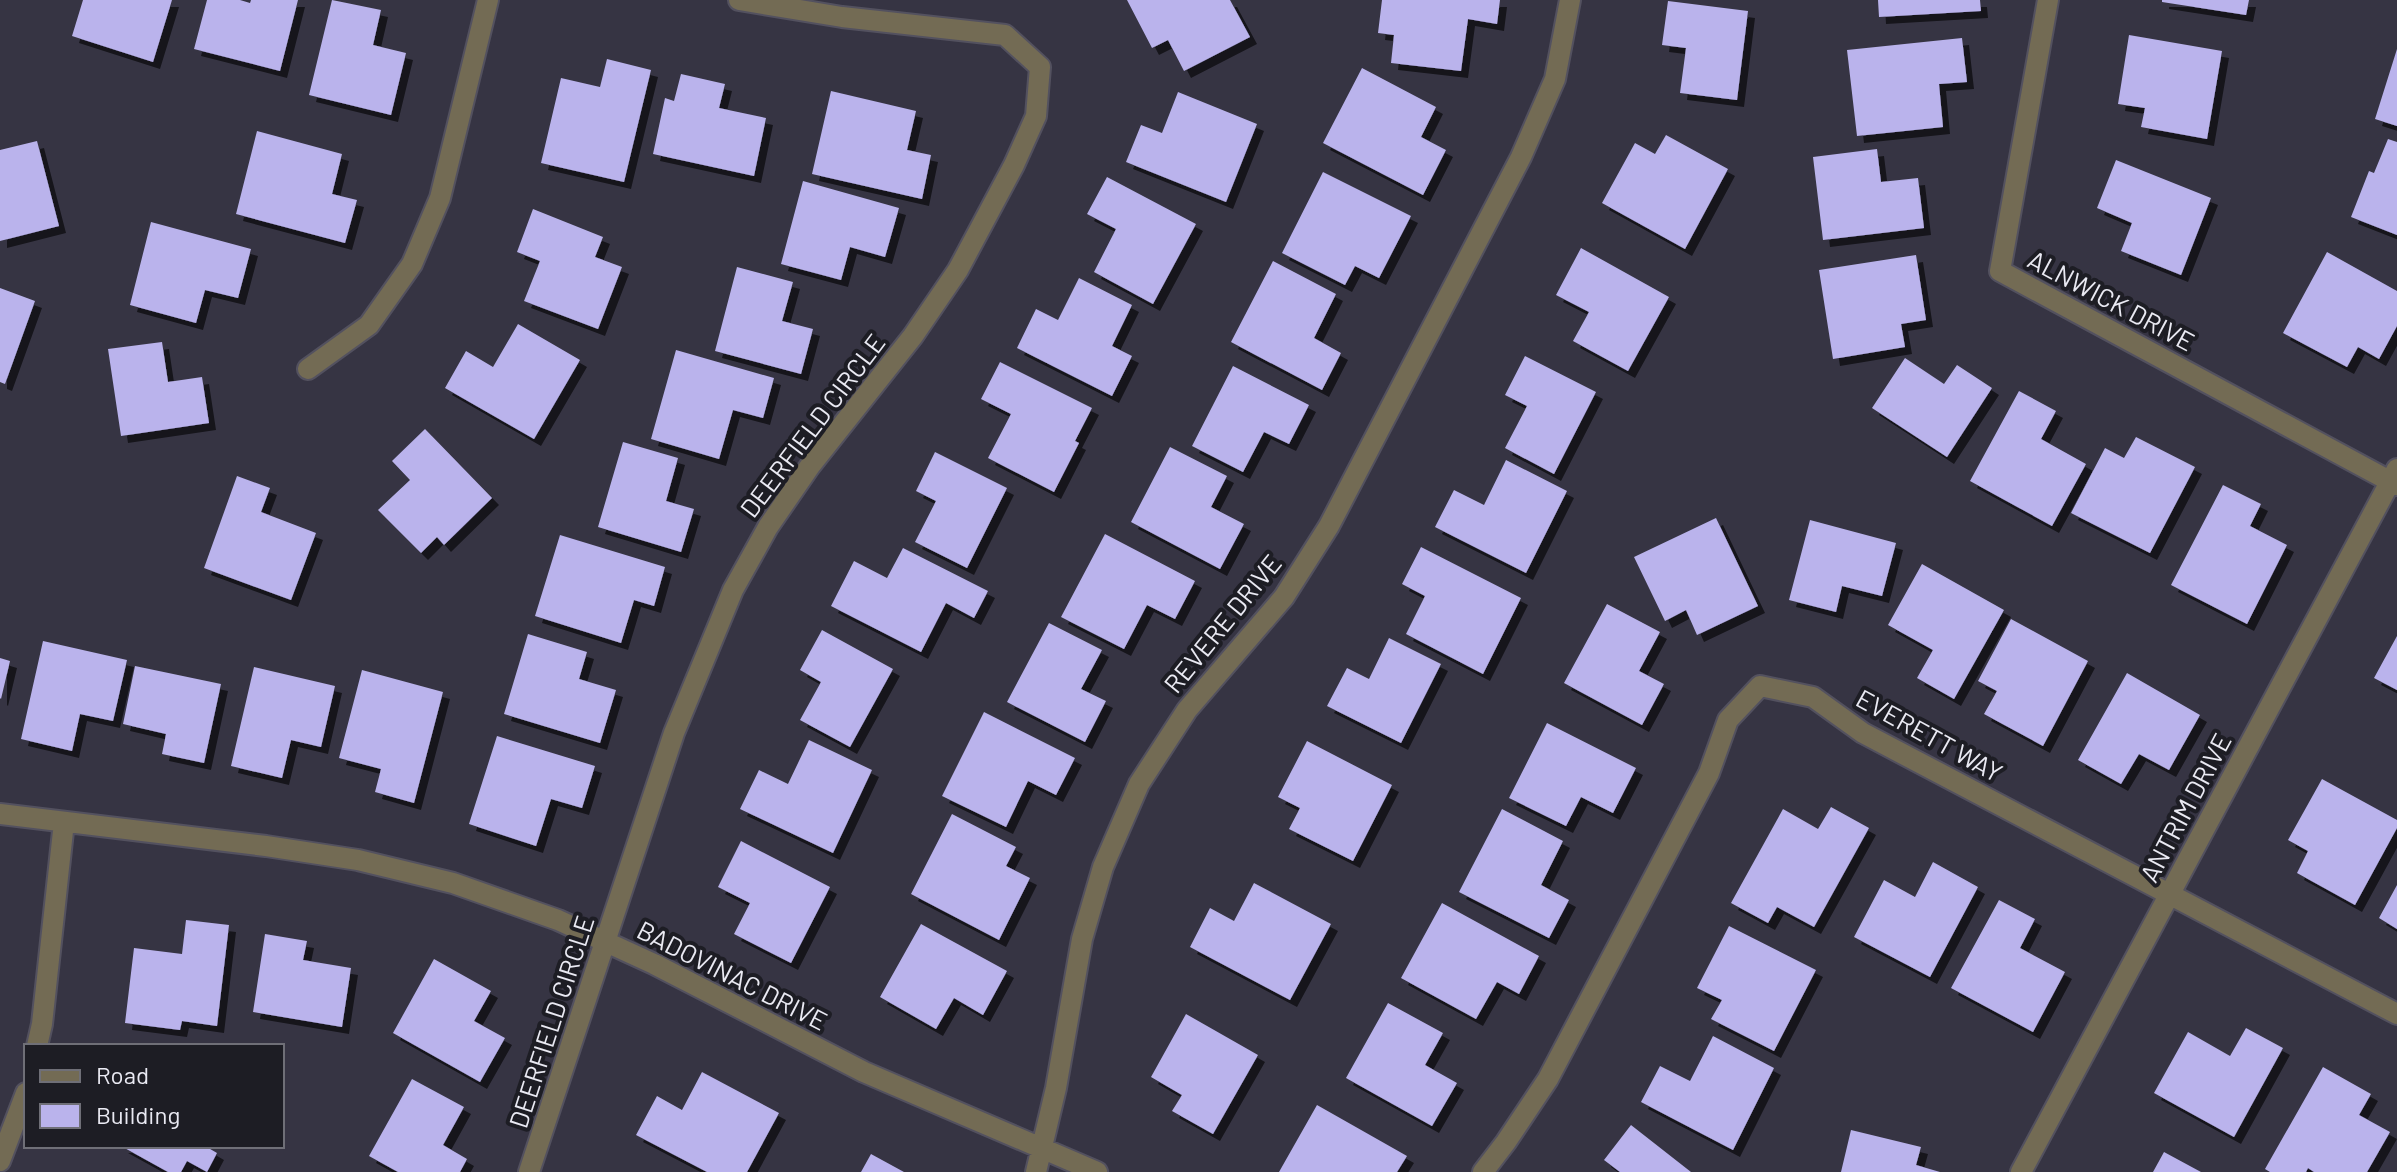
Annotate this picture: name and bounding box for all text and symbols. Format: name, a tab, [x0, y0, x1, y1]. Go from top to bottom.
street label: ALNWICK DRIVE	[2023, 243, 2200, 357]
street label: DEERFIELD CIRCLE	[733, 327, 891, 523]
street label: REVERE DRIVE	[1157, 548, 1287, 698]
street label: EVERETT WAY	[1851, 682, 2008, 788]
street label: ANTRIM DRIVE	[2132, 728, 2237, 887]
street label: DEERFIELD CIRCLE	[502, 911, 600, 1132]
street label: BADOVINAC DRIVE	[633, 913, 833, 1036]
legend	[24, 1044, 284, 1148]
text: Road	[96, 1060, 149, 1089]
text: Building	[96, 1100, 180, 1129]

